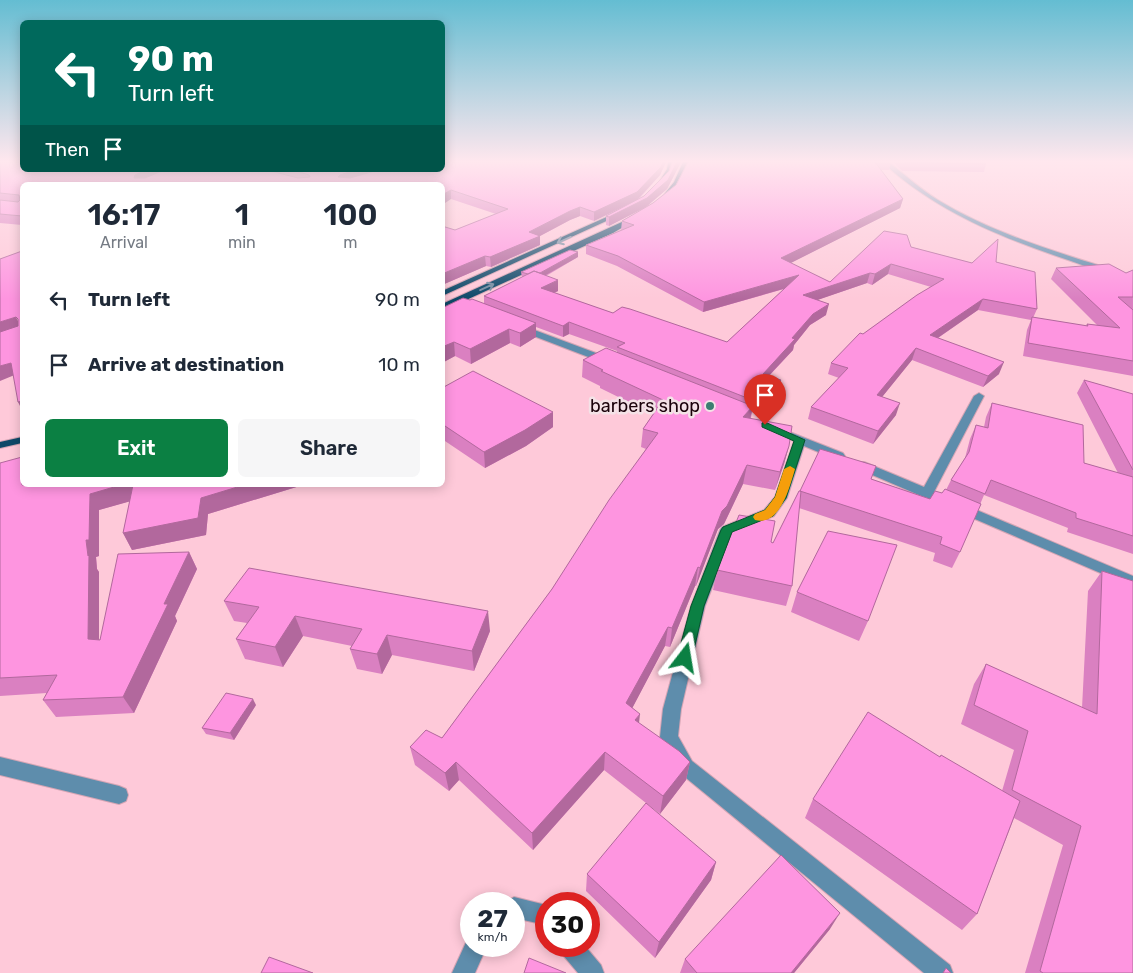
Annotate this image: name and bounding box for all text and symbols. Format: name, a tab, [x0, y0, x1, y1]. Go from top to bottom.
text: 90 m	[128, 38, 214, 80]
icon: left	[45, 40, 110, 105]
text: Turn left	[128, 80, 214, 107]
icon: arrive	[99, 135, 127, 163]
text: Then	[45, 138, 89, 161]
text: 16:17	[87, 197, 161, 233]
text: 1	[235, 197, 249, 233]
text: 100	[323, 197, 378, 233]
text: Arrival	[100, 233, 148, 252]
text: min	[228, 233, 256, 252]
text: m	[343, 233, 357, 252]
one-way arrow	[557, 236, 572, 245]
one-way arrow	[479, 282, 494, 291]
icon: left	[45, 286, 73, 314]
text: Turn left	[88, 288, 170, 311]
text: 90 m	[375, 288, 420, 311]
icon: arrive	[45, 351, 73, 379]
text: Arrive at destination	[88, 353, 284, 376]
text: 10 m	[378, 353, 420, 376]
pin	[744, 374, 786, 425]
icon: arrive	[751, 381, 779, 409]
place label: barbers shop	[590, 395, 700, 417]
marker: barbers shop	[704, 400, 716, 412]
button: Exit	[45, 419, 228, 477]
button: Share	[238, 419, 420, 477]
position arrow	[658, 631, 710, 683]
speed limit sign: 30	[535, 892, 600, 957]
text: 27	[477, 904, 508, 933]
text: km/h	[478, 930, 507, 944]

